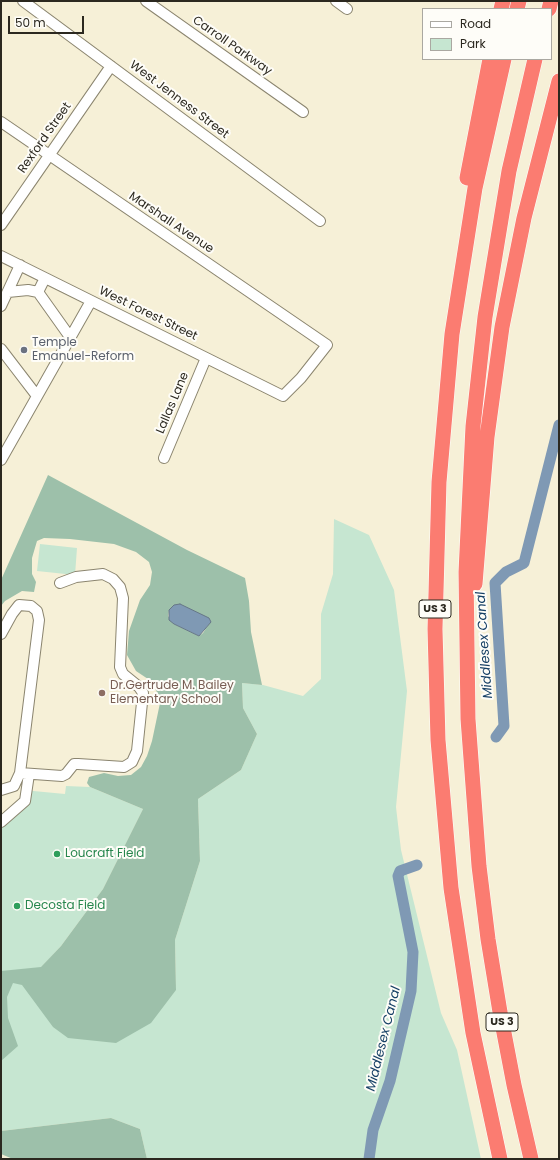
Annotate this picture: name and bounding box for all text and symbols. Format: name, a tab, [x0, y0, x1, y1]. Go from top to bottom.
scale bar	[10, 8, 86, 34]
legend	[422, 8, 552, 60]
street label: Carroll Parkway	[190, 13, 274, 79]
text: 50 m	[15, 14, 46, 31]
text: Road	[460, 15, 491, 32]
text: Park	[460, 35, 486, 52]
street label: West Jenness Street	[127, 58, 231, 142]
street label: Rexford Street	[15, 100, 75, 176]
street label: Marshall Avenue	[126, 189, 216, 257]
street label: West Forest Street	[96, 284, 200, 344]
place label: Temple Emanuel-Reform	[32, 336, 134, 364]
marker: Temple Emanuel-Reform	[19, 345, 29, 355]
street label: Lallas Lane	[154, 370, 192, 436]
water label: Middlesex Canal	[473, 591, 497, 699]
road number: US 3	[419, 600, 451, 618]
place label: Dr.Gertrude M. Bailey Elementary School	[110, 679, 234, 707]
marker: Dr.Gertrude M. Bailey Elementary School	[97, 688, 107, 698]
place label: Loucraft Field	[65, 847, 144, 861]
marker: Loucraft Field	[52, 849, 62, 859]
place label: Decosta Field	[25, 899, 105, 913]
marker: Decosta Field	[12, 901, 22, 911]
water label: Middlesex Canal	[363, 985, 405, 1093]
road number: US 3	[486, 1013, 518, 1031]

